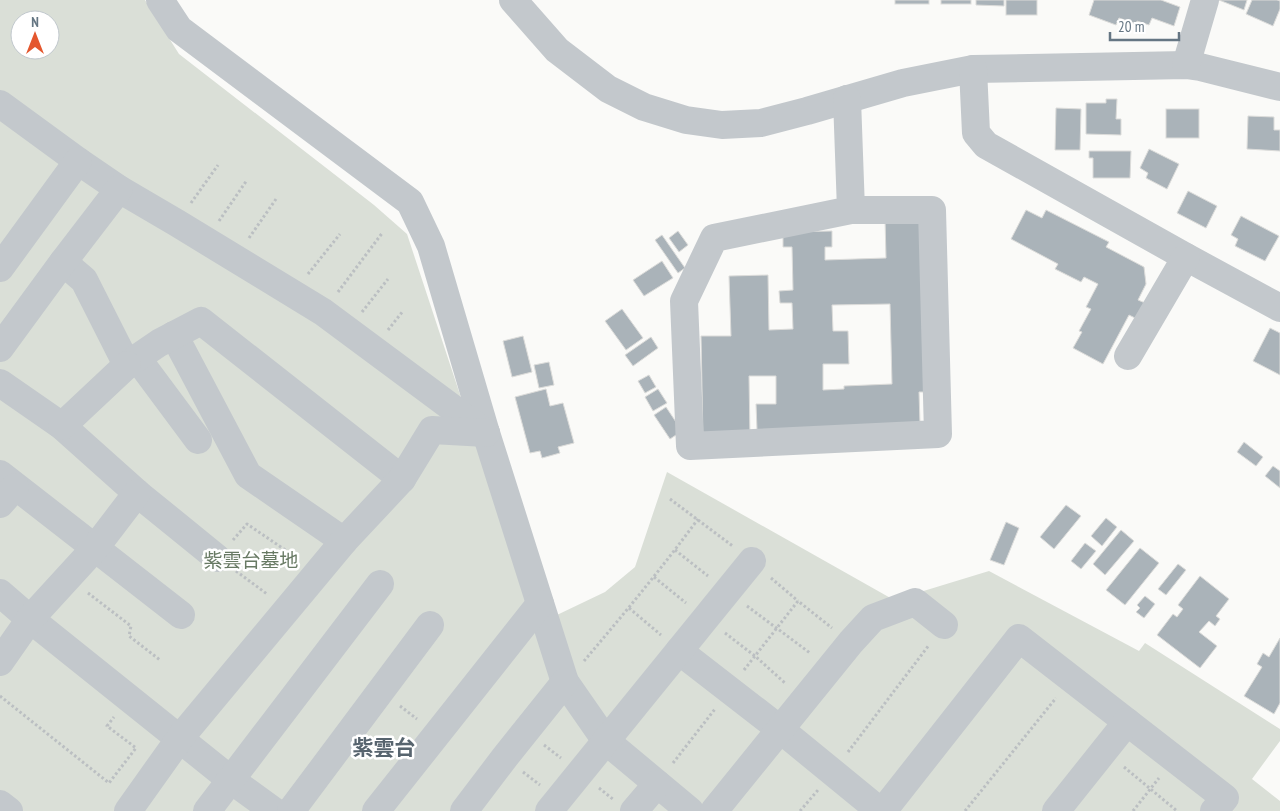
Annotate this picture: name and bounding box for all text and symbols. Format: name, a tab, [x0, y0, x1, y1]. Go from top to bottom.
north arrow	[10, 10, 60, 60]
scale bar	[1110, 10, 1179, 42]
text: N	[31, 13, 39, 31]
text: 20 m	[1118, 17, 1144, 36]
park label: 紫雲台墓地	[203, 548, 299, 572]
district label: 紫雲台	[353, 734, 416, 761]

